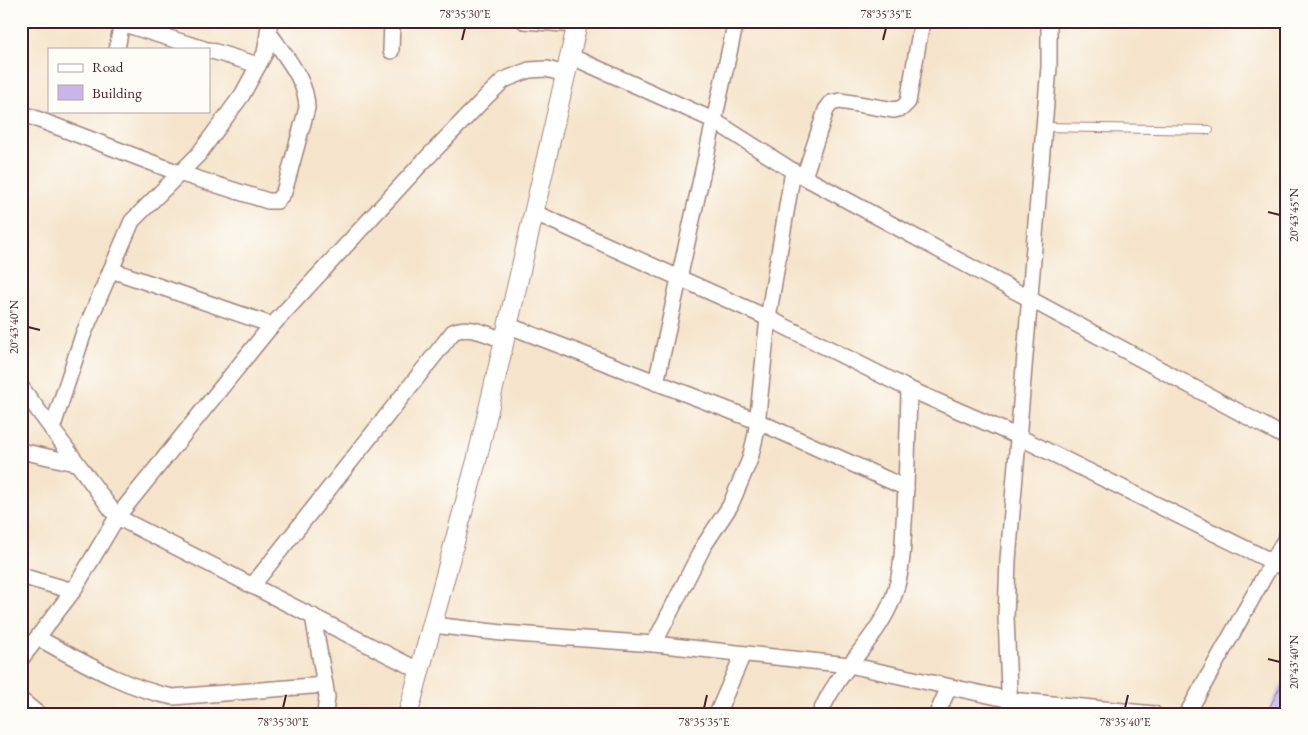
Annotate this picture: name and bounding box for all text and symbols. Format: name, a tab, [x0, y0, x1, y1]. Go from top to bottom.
text: 78°35'30"E	[439, 6, 491, 22]
text: 78°35'35"E	[860, 6, 912, 22]
legend	[48, 48, 210, 112]
text: Road	[92, 57, 124, 76]
text: Building	[92, 83, 142, 102]
text: 20°43'45"N	[1286, 188, 1302, 242]
text: 20°43'40"N	[6, 300, 22, 354]
text: 20°43'40"N	[1286, 635, 1302, 689]
text: 78°35'30"E	[257, 714, 309, 730]
text: 78°35'35"E	[678, 714, 730, 730]
text: 78°35'40"E	[1099, 714, 1151, 730]

